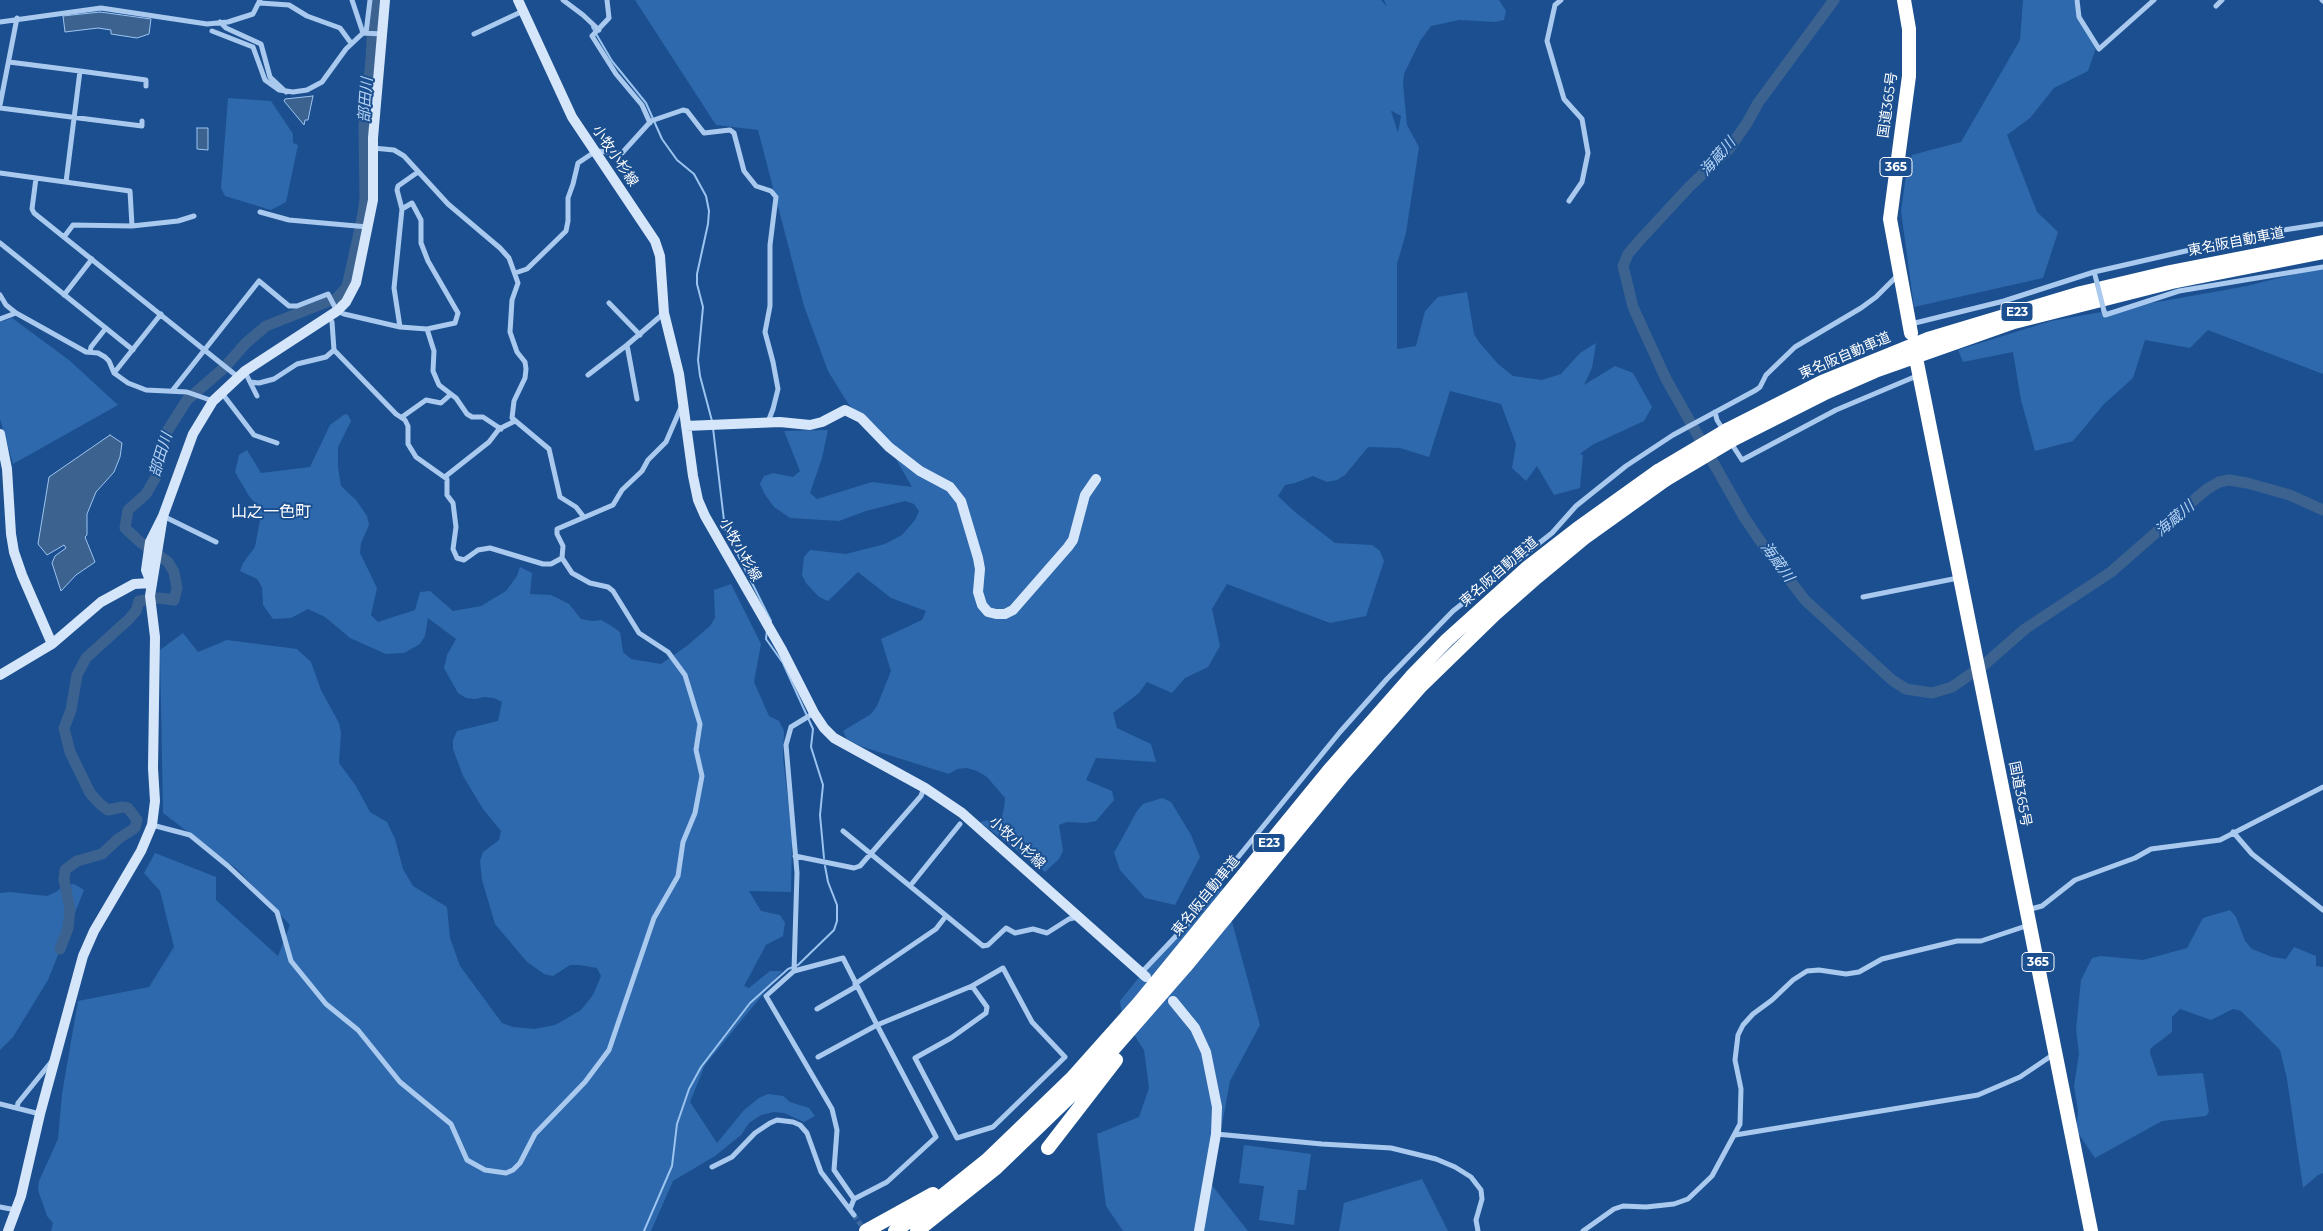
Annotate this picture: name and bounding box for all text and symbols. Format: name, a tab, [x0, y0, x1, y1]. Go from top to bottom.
street label: 国道365号	[1875, 71, 1901, 139]
water label: 部田川	[355, 77, 377, 123]
street label: 小牧小杉線	[588, 122, 642, 190]
water label: 海蔵川	[1696, 134, 1740, 180]
road number: 365	[1880, 158, 1912, 176]
street label: 東名阪自動車道	[2186, 224, 2286, 260]
road number: E23	[2001, 302, 2033, 322]
street label: 東名阪自動車道	[1797, 329, 1893, 383]
water label: 部田川	[146, 431, 176, 479]
water label: 海蔵川	[2152, 498, 2198, 540]
district label: 山之一色町	[231, 502, 311, 522]
street label: 小牧小杉線	[715, 515, 765, 585]
street label: 東名阪自動車道	[1457, 534, 1541, 610]
water label: 海蔵川	[1756, 539, 1798, 585]
street label: 国道365号	[2005, 760, 2035, 828]
street label: 小牧小杉線	[985, 813, 1049, 873]
road number: E23	[1253, 834, 1285, 852]
street label: 東名阪自動車道	[1169, 853, 1243, 939]
road number: 365	[2022, 952, 2054, 972]

